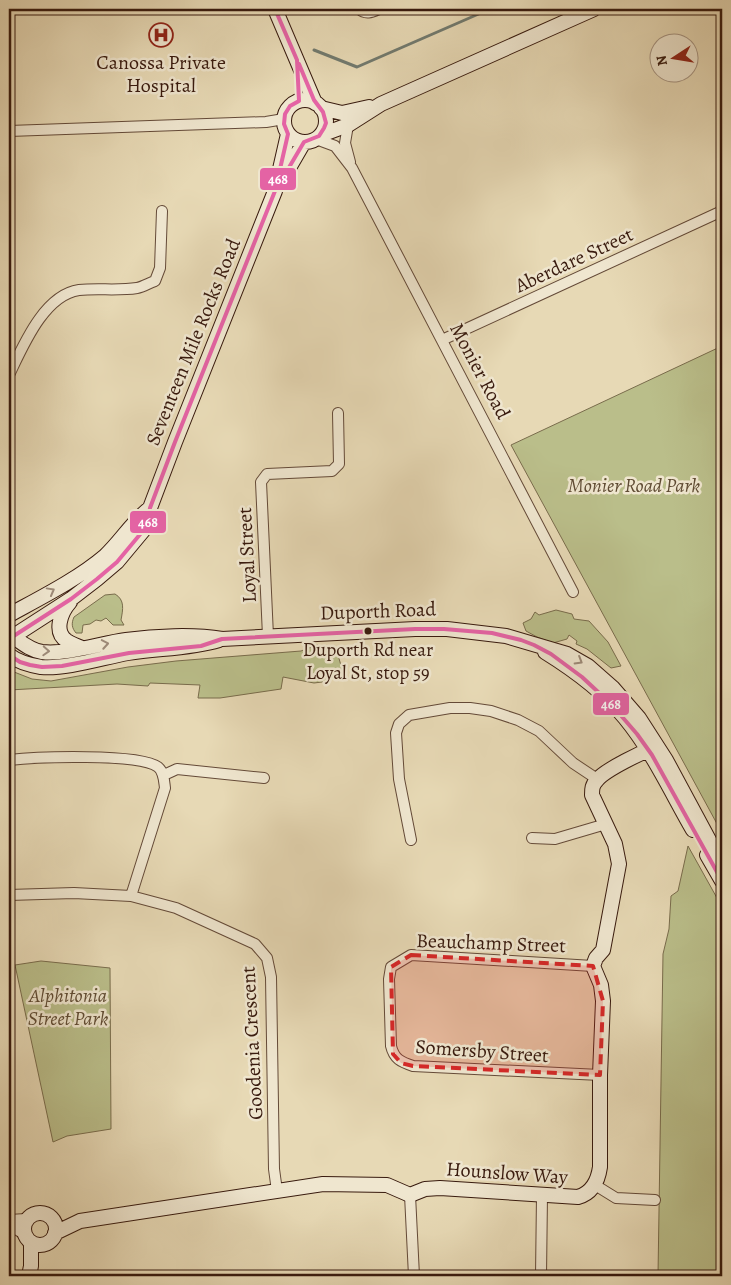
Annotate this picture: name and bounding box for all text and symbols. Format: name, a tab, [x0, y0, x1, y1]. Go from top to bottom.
hospital icon: Canossa Private Hospital	[148, 22, 174, 48]
north arrow	[648, 32, 698, 82]
place label: Canossa Private Hospital	[96, 49, 226, 99]
text: N	[651, 54, 672, 68]
line badge: 468	[259, 167, 297, 191]
text: 468	[268, 170, 288, 189]
street label: Aberdare Street	[510, 221, 638, 300]
street label: Seventeen Mile Rocks Road	[139, 234, 247, 449]
street label: Monier Road	[443, 318, 517, 424]
park label: Monier Road Park	[568, 472, 700, 499]
street label: Loyal Street	[231, 506, 263, 604]
line badge: 468	[129, 510, 167, 534]
text: 468	[138, 513, 158, 532]
one-way arrow	[46, 587, 55, 597]
street label: Duporth Road	[320, 595, 437, 627]
marker: Duporth Rd near Loyal St, stop 59	[363, 626, 373, 636]
place label: Duporth Rd near Loyal St, stop 59	[303, 637, 433, 686]
one-way arrow	[101, 639, 110, 649]
one-way arrow	[42, 646, 50, 656]
one-way arrow	[574, 654, 583, 664]
line badge: 468	[592, 692, 630, 716]
text: 468	[601, 695, 621, 714]
street label: Beauchamp Street	[416, 927, 567, 959]
street label: Goodenia Crescent	[234, 965, 270, 1120]
park label: Alphitonia Street Park	[28, 982, 108, 1032]
street label: Somersby Street	[415, 1033, 550, 1069]
street label: Hounslow Way	[445, 1155, 570, 1191]

